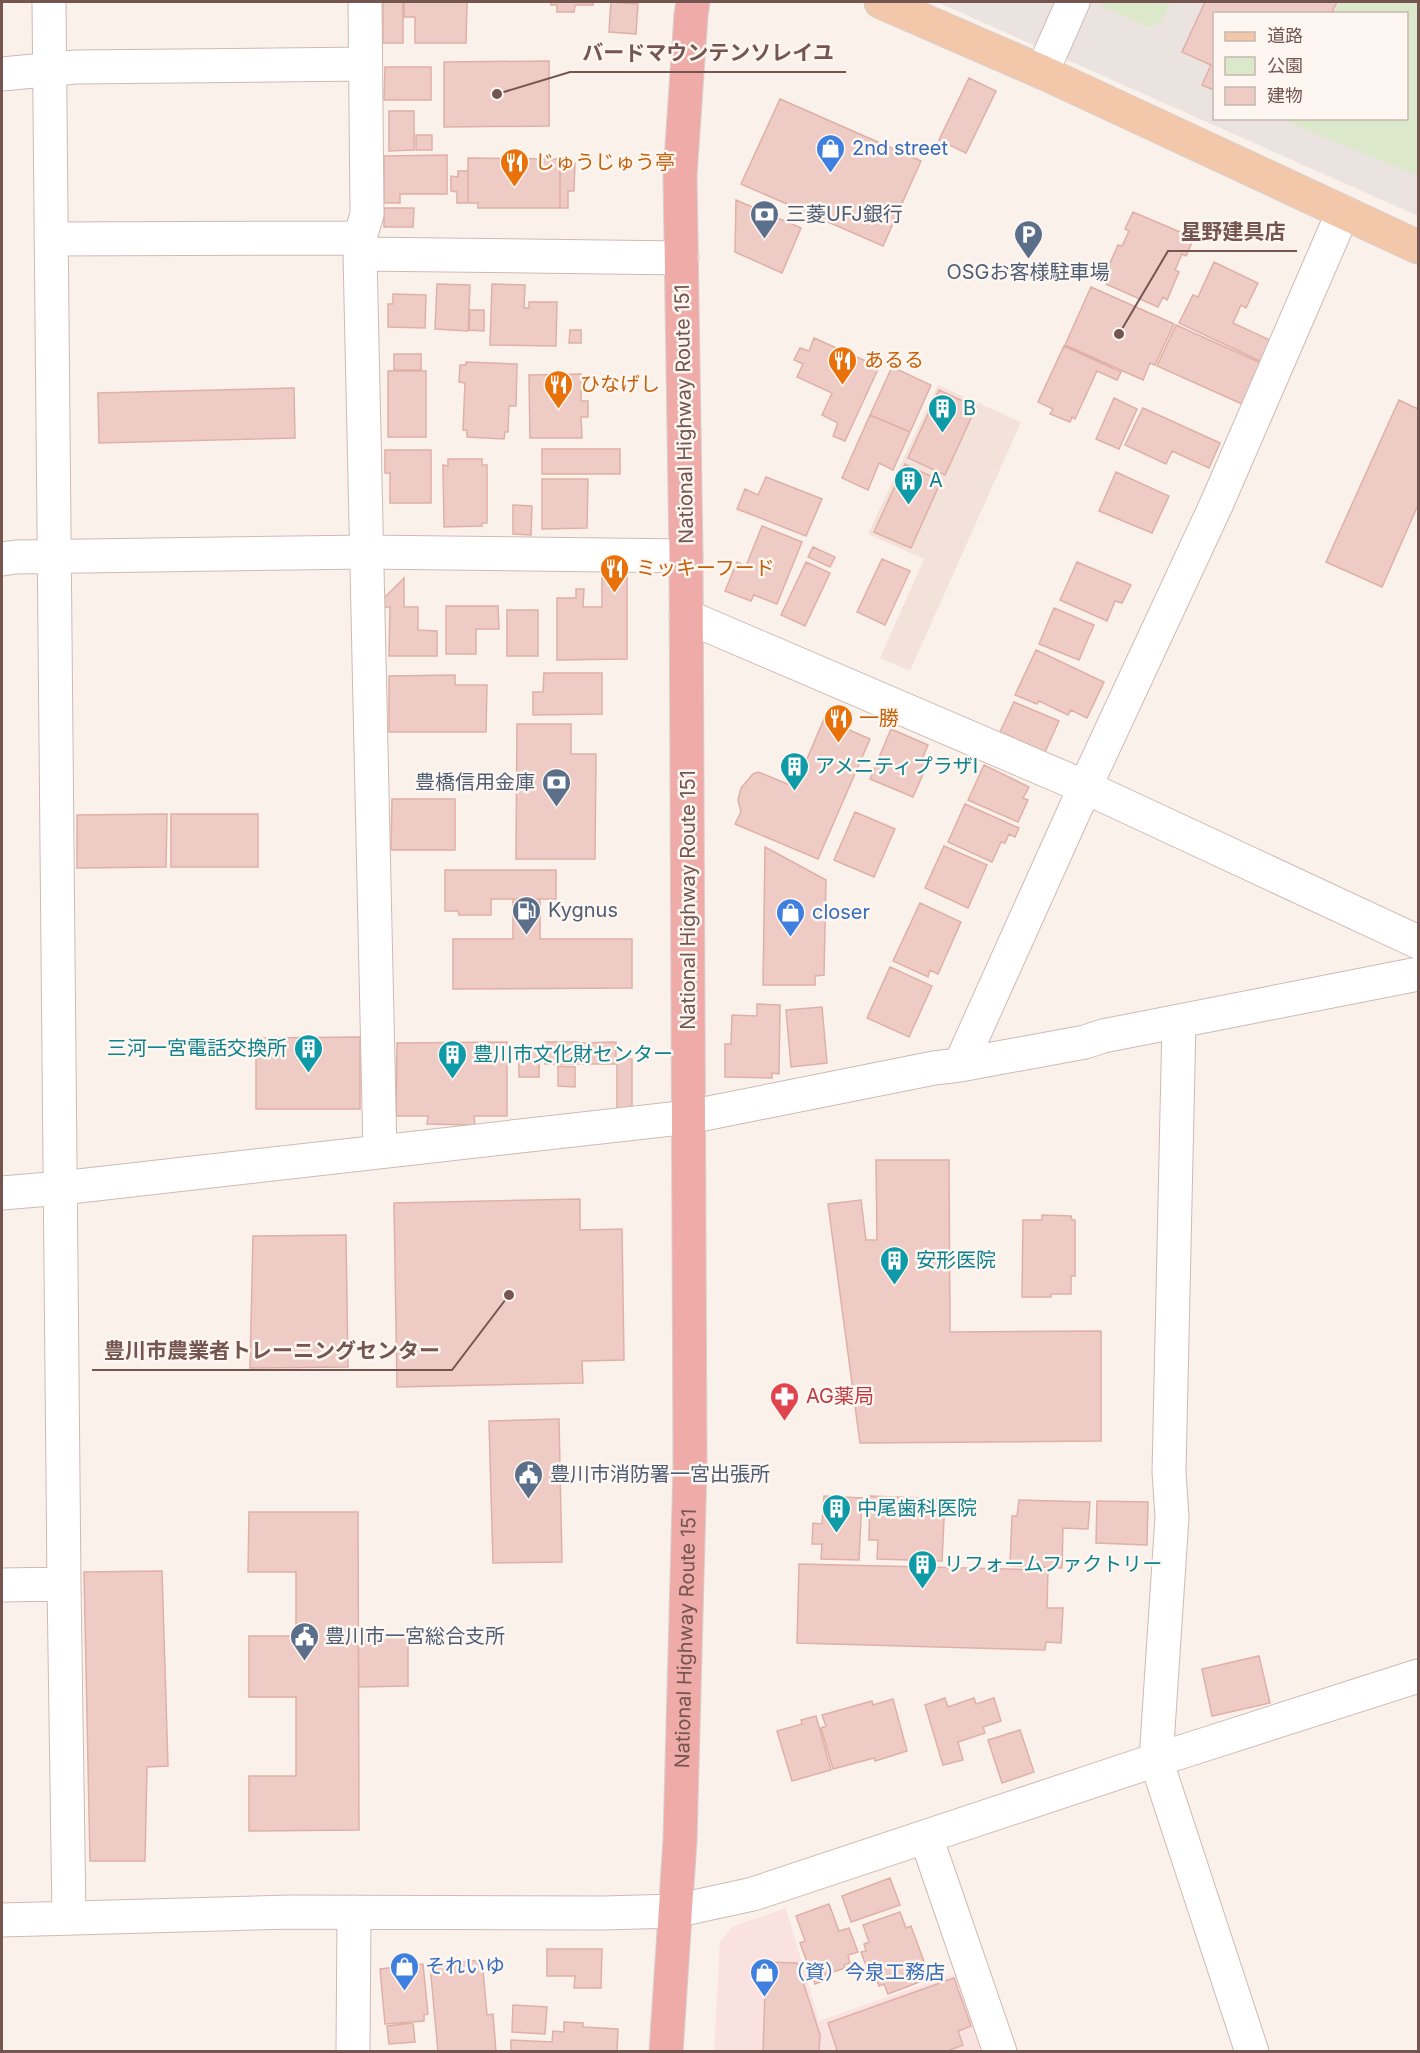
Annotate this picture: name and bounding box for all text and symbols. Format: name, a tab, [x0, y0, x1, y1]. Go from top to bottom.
legend	[1213, 12, 1408, 120]
text: 道路	[1267, 25, 1303, 46]
callout: バードマウンテンソレイユ	[570, 33, 846, 72]
text: バードマウンテンソレイユ	[582, 40, 834, 65]
text: 公園	[1267, 55, 1303, 76]
text: 建物	[1267, 85, 1303, 106]
shop icon: 2nd street	[815, 132, 847, 174]
place label: 2nd street	[852, 136, 949, 160]
restaurant icon: じゅうじゅう亭	[498, 146, 530, 188]
place label: じゅうじゅう亭	[535, 150, 675, 174]
bank icon: 三菱UFJ銀行	[749, 198, 781, 240]
place label: 三菱UFJ銀行	[786, 202, 903, 226]
callout: 星野建具店	[1168, 212, 1297, 251]
parking icon: OSGお客様駐車場	[1012, 218, 1044, 260]
text: 星野建具店	[1181, 219, 1286, 244]
place label: OSGお客様駐車場	[946, 260, 1110, 284]
street label: National Highway Route 151	[670, 284, 698, 544]
restaurant icon: あるる	[827, 344, 859, 386]
place label: あるる	[864, 348, 924, 372]
restaurant icon: ひなげし	[543, 368, 575, 410]
place label: ひなげし	[580, 372, 660, 396]
building icon: B	[926, 392, 958, 434]
place label: B	[963, 396, 976, 420]
building icon: A	[892, 464, 924, 506]
place label: A	[929, 468, 943, 492]
restaurant icon: ミッキーフード	[599, 552, 631, 594]
place label: ミッキーフード	[636, 556, 775, 580]
restaurant icon: 一勝	[822, 702, 854, 744]
place label: 一勝	[859, 706, 899, 730]
building icon: アメニティプラザI	[778, 750, 810, 792]
place label: アメニティプラザI	[815, 754, 978, 778]
bank icon: 豊橋信用金庫	[540, 766, 572, 808]
place label: 豊橋信用金庫	[415, 770, 535, 794]
street label: National Highway Route 151	[676, 770, 700, 1030]
fuel station icon: Kygnus	[511, 894, 543, 936]
shop icon: closer	[775, 896, 807, 938]
place label: Kygnus	[548, 898, 618, 922]
place label: closer	[812, 900, 870, 924]
building icon: 三河一宮電話交換所	[292, 1032, 324, 1074]
place label: 三河一宮電話交換所	[107, 1036, 287, 1060]
building icon: 豊川市文化財センター	[436, 1038, 468, 1080]
place label: 豊川市文化財センター	[473, 1042, 673, 1066]
building icon: 安形医院	[879, 1244, 911, 1286]
place label: 安形医院	[916, 1248, 996, 1272]
callout: 豊川市農業者トレーニングセンター	[92, 1331, 452, 1370]
text: 豊川市農業者トレーニングセンター	[104, 1338, 440, 1363]
pharmacy icon: AG薬局	[769, 1380, 801, 1422]
place label: AG薬局	[806, 1384, 874, 1408]
public building icon: 豊川市消防署一宮出張所	[513, 1458, 545, 1500]
place label: 豊川市消防署一宮出張所	[550, 1462, 770, 1486]
building icon: 中尾歯科医院	[820, 1492, 852, 1534]
place label: 中尾歯科医院	[857, 1496, 977, 1520]
street label: National Highway Route 151	[670, 1508, 701, 1769]
building icon: リフォームファクトリー	[907, 1548, 939, 1590]
place label: リフォームファクトリー	[944, 1552, 1162, 1576]
public building icon: 豊川市一宮総合支所	[288, 1620, 320, 1662]
place label: 豊川市一宮総合支所	[325, 1624, 505, 1648]
shop icon: それいゆ	[388, 1950, 420, 1992]
place label: それいゆ	[425, 1954, 505, 1978]
shop icon: （資）今泉工務店	[748, 1956, 780, 1998]
place label: （資）今泉工務店	[785, 1960, 945, 1984]

